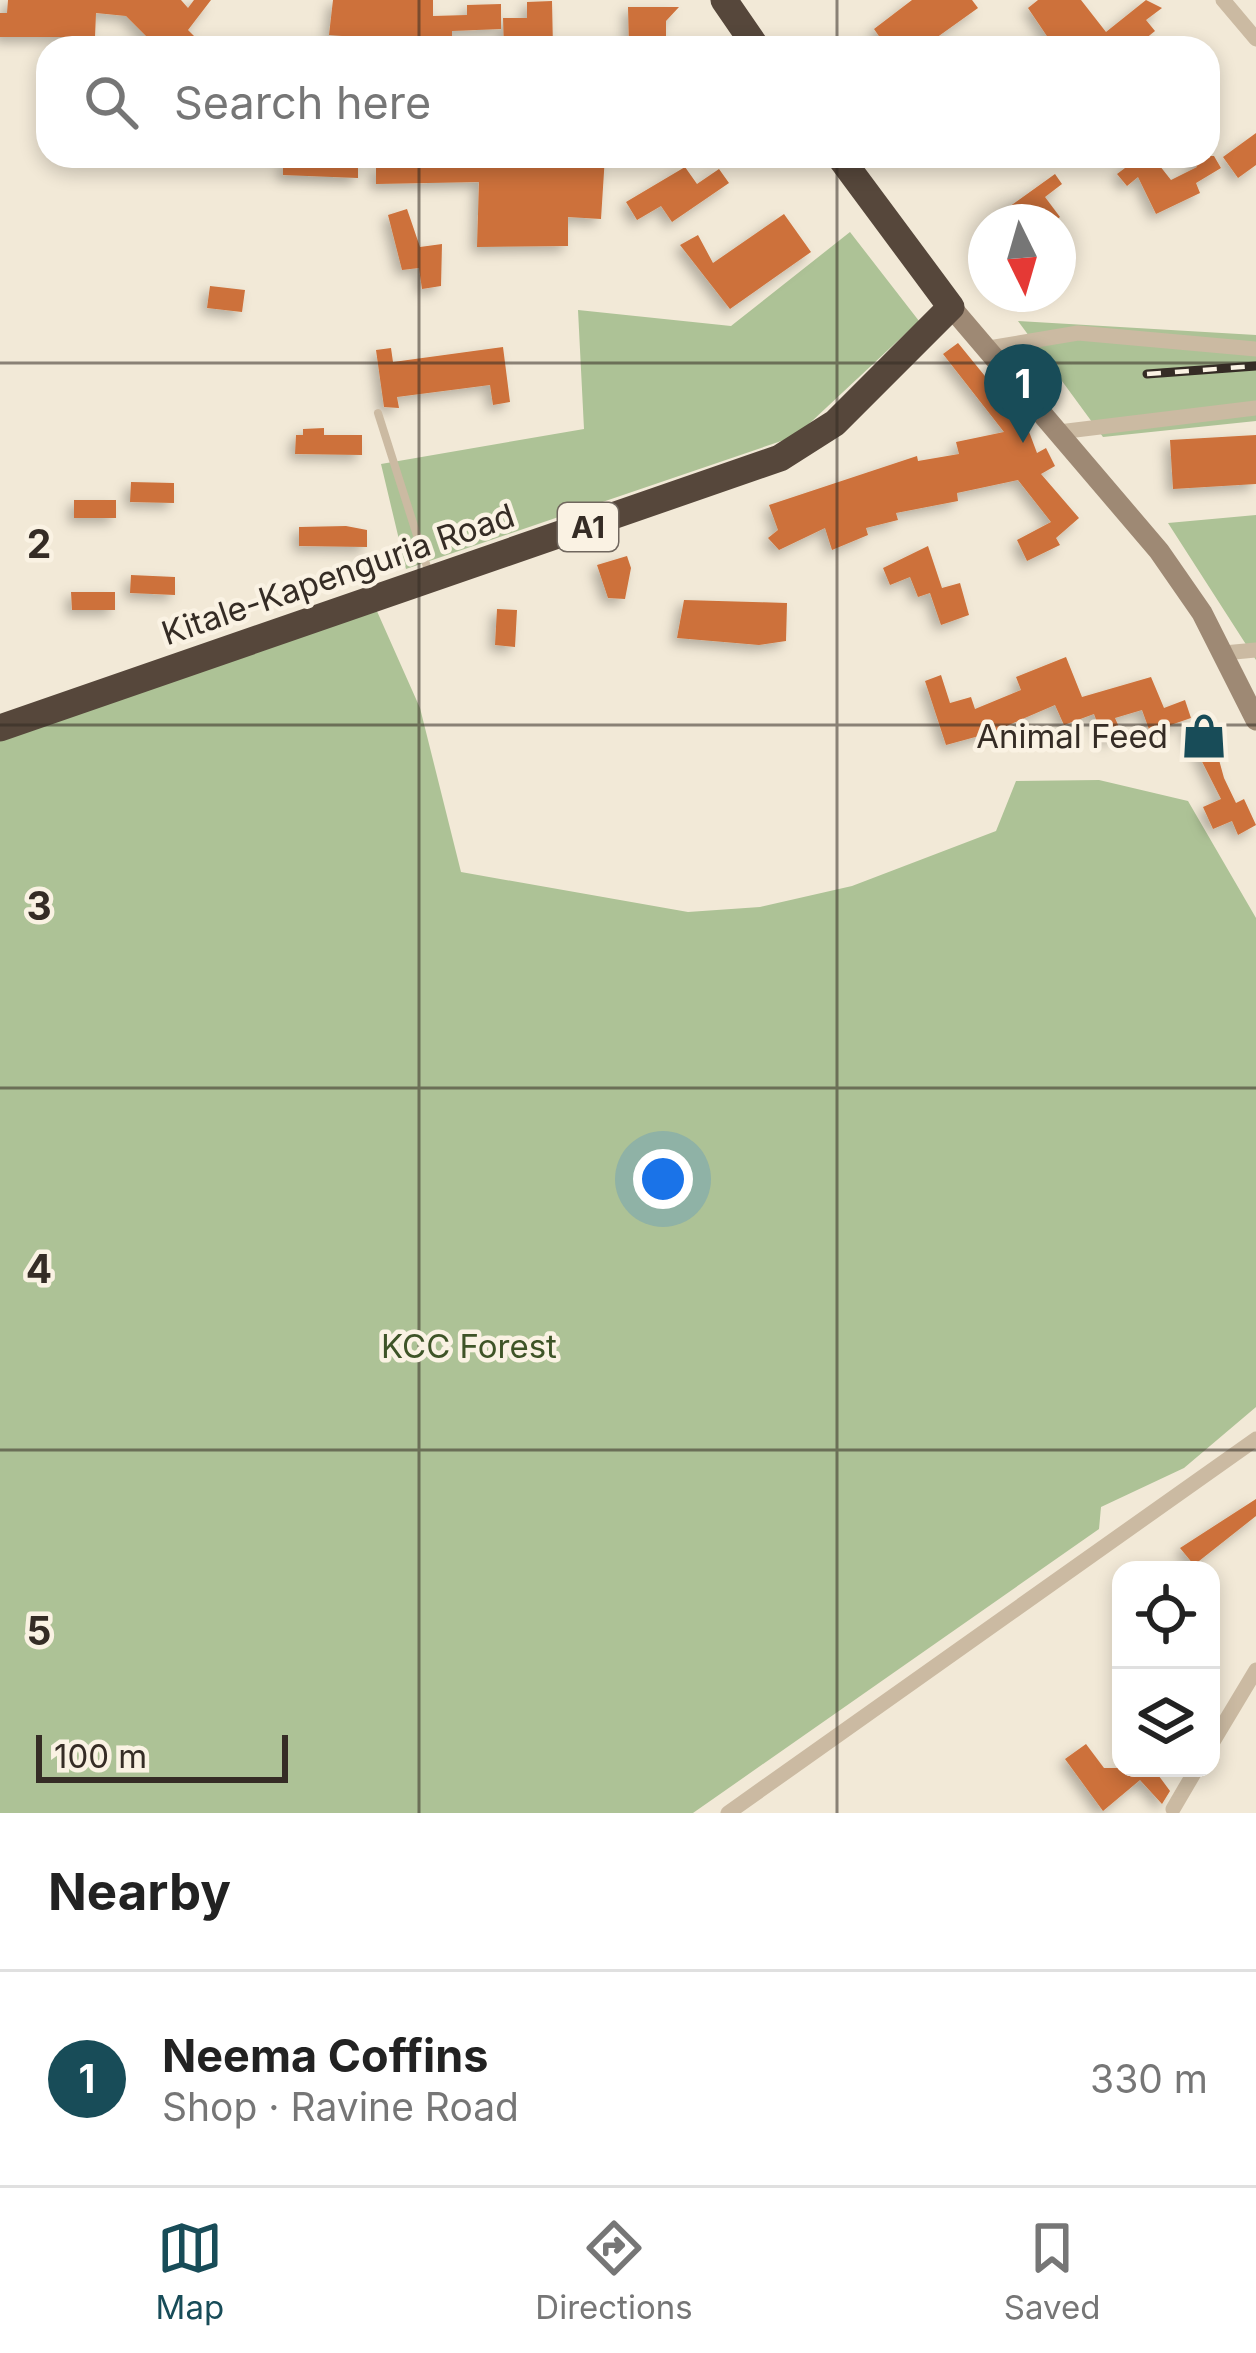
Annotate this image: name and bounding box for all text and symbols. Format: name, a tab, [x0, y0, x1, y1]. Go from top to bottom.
search box	[36, 36, 1220, 168]
icon: search	[78, 69, 144, 135]
text: Search here	[174, 75, 431, 130]
north arrow	[968, 204, 1076, 312]
pin: 1	[984, 344, 1062, 443]
street label: Kitale-Kapenguria Road	[156, 495, 520, 653]
road number: A1	[558, 503, 618, 551]
text: 2	[27, 520, 51, 567]
shop icon: Animal Feed	[1179, 711, 1229, 761]
place label: Animal Feed	[976, 716, 1168, 756]
text: 3	[26, 882, 52, 929]
your location	[633, 1149, 693, 1209]
text: 4	[26, 1245, 52, 1292]
park label: KCC Forest	[381, 1326, 557, 1366]
map controls	[1112, 1561, 1220, 1777]
button: locate	[1112, 1561, 1220, 1669]
text: 5	[27, 1607, 51, 1654]
button: layers	[1112, 1669, 1220, 1777]
scale bar	[36, 1729, 288, 1782]
text: 100 m	[54, 1736, 147, 1776]
text: Nearby	[48, 1861, 231, 1922]
text: Neema Coffins	[162, 2028, 488, 2083]
text: 1	[79, 2055, 95, 2102]
text: 330 m	[1090, 2055, 1208, 2102]
text: Shop · Ravine Road	[162, 2083, 519, 2130]
tab: Map	[156, 2215, 224, 2327]
tab: Directions	[535, 2215, 693, 2327]
tab: Saved	[1004, 2215, 1100, 2327]

